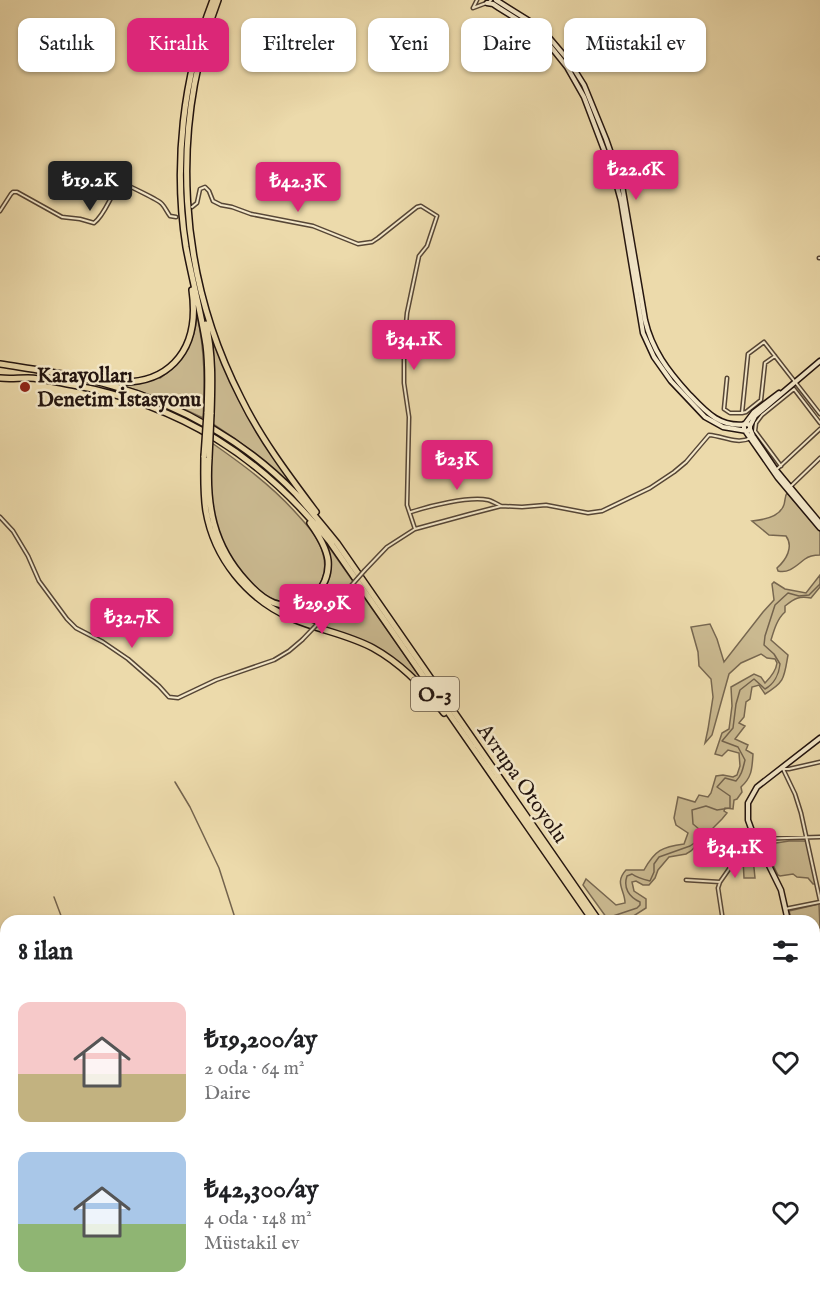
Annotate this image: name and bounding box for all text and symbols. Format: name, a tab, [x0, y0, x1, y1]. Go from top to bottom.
chip: Satılık	[18, 18, 115, 72]
chip: Kiralık	[127, 18, 229, 72]
chip: Filtreler	[241, 18, 356, 72]
chip: Yeni	[368, 18, 449, 72]
chip: Daire	[461, 18, 552, 72]
chip: Müstakil ev	[564, 18, 706, 72]
pin: ₺22.6K	[587, 150, 685, 201]
text: ₺22.6K	[607, 157, 665, 182]
pin: ₺19.2K	[41, 161, 139, 212]
pin: ₺42.3K	[249, 162, 347, 213]
text: ₺19.2K	[62, 168, 118, 193]
text: ₺42.3K	[270, 169, 326, 194]
pin: ₺34.1K	[365, 320, 463, 371]
text: ₺34.1K	[386, 327, 442, 352]
place label: Karayolları Denetim İstasyonu	[37, 363, 201, 414]
marker: Karayolları Denetim İstasyonu	[18, 380, 32, 394]
pin: ₺23K	[421, 440, 493, 491]
text: ₺23K	[436, 447, 478, 472]
pin: ₺29.9K	[273, 584, 371, 635]
text: ₺29.9K	[293, 591, 351, 616]
pin: ₺32.7K	[83, 598, 181, 649]
text: ₺32.7K	[104, 605, 160, 630]
road number: O-3	[411, 677, 459, 711]
street label: Avrupa Otoyolu	[470, 718, 573, 849]
pin: ₺34.1K	[686, 828, 784, 879]
text: ₺34.1K	[707, 835, 763, 860]
text: 8 ilan	[18, 935, 73, 968]
icon: filters	[769, 935, 802, 968]
text: ₺19,200/ay	[204, 1023, 317, 1056]
icon: home	[66, 1026, 138, 1098]
icon: heart	[769, 1046, 802, 1079]
text: 2 oda · 64 m²	[204, 1056, 305, 1081]
text: Daire	[204, 1081, 251, 1106]
text: ₺42,300/ay	[204, 1173, 319, 1206]
icon: home	[66, 1176, 138, 1248]
icon: heart	[769, 1196, 802, 1229]
text: 4 oda · 148 m²	[204, 1206, 312, 1231]
text: Müstakil ev	[204, 1231, 299, 1256]

